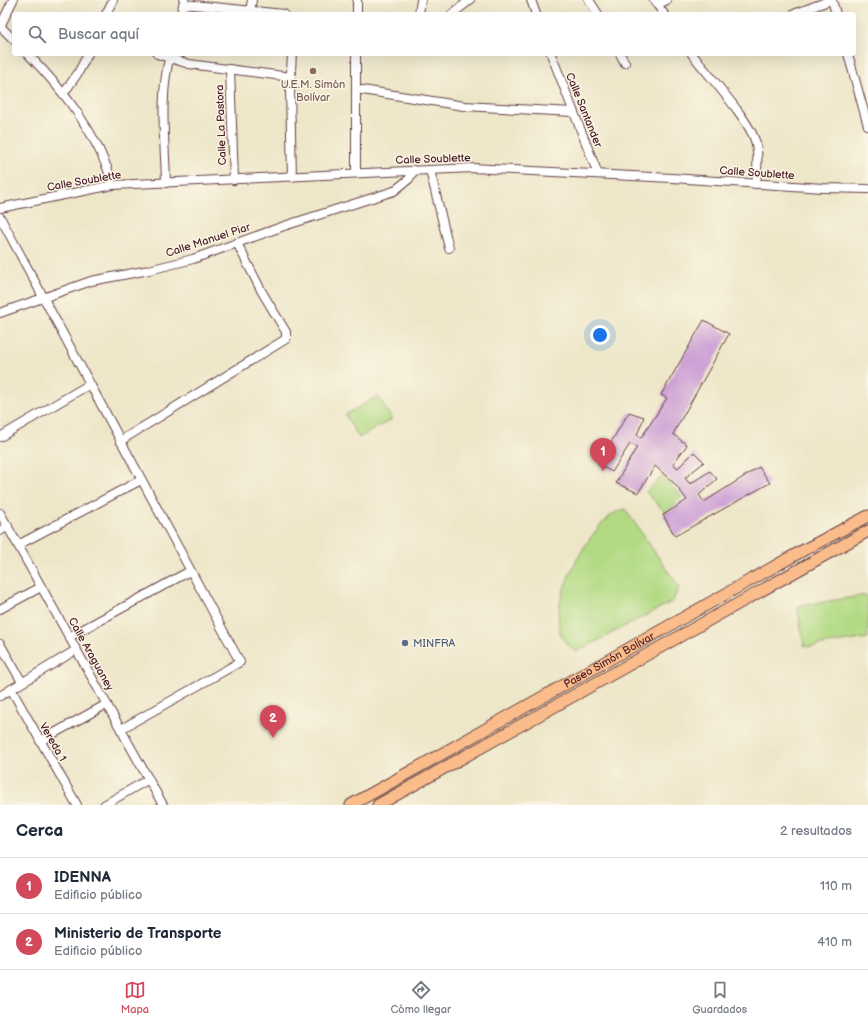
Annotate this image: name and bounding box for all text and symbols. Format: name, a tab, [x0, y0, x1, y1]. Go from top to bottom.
search box	[12, 12, 856, 56]
icon: search	[26, 23, 48, 45]
text: Buscar aquí	[58, 25, 139, 44]
marker: U.E.M. Simón Bolívar	[308, 66, 318, 76]
street label: Calle Santander	[563, 71, 605, 150]
place label: U.E.M. Simón Bolívar	[281, 78, 345, 104]
street label: Calle La Pastora	[213, 84, 229, 166]
street label: Calle Soublette	[395, 151, 471, 167]
street label: Calle Soublette	[719, 164, 795, 182]
street label: Calle Soublette	[46, 168, 123, 194]
street label: Calle Manuel Piar	[164, 220, 253, 260]
your location	[590, 325, 610, 345]
pin: 1	[590, 438, 616, 471]
street label: Calle Araguaney	[66, 615, 116, 693]
street label: Paseo Simón Bolívar	[561, 629, 657, 690]
place label: MINFRA	[413, 637, 456, 650]
marker: MINFRA	[400, 638, 410, 648]
pin: 2	[260, 705, 286, 738]
street label: Vereda 1	[37, 720, 69, 764]
text: Cerca	[16, 821, 63, 841]
text: 2 resultados	[780, 823, 852, 839]
text: IDENNA	[54, 868, 111, 887]
text: 1	[26, 878, 32, 894]
text: 110 m	[820, 878, 852, 894]
text: Edificio público	[54, 887, 142, 903]
text: Ministerio de Transporte	[54, 924, 221, 943]
text: 2	[25, 934, 33, 950]
text: 410 m	[817, 934, 852, 950]
text: Edificio público	[54, 943, 142, 959]
tab: Mapa	[121, 979, 149, 1016]
tab: Cómo llegar	[391, 979, 451, 1016]
tab: Guardados	[692, 979, 747, 1016]

